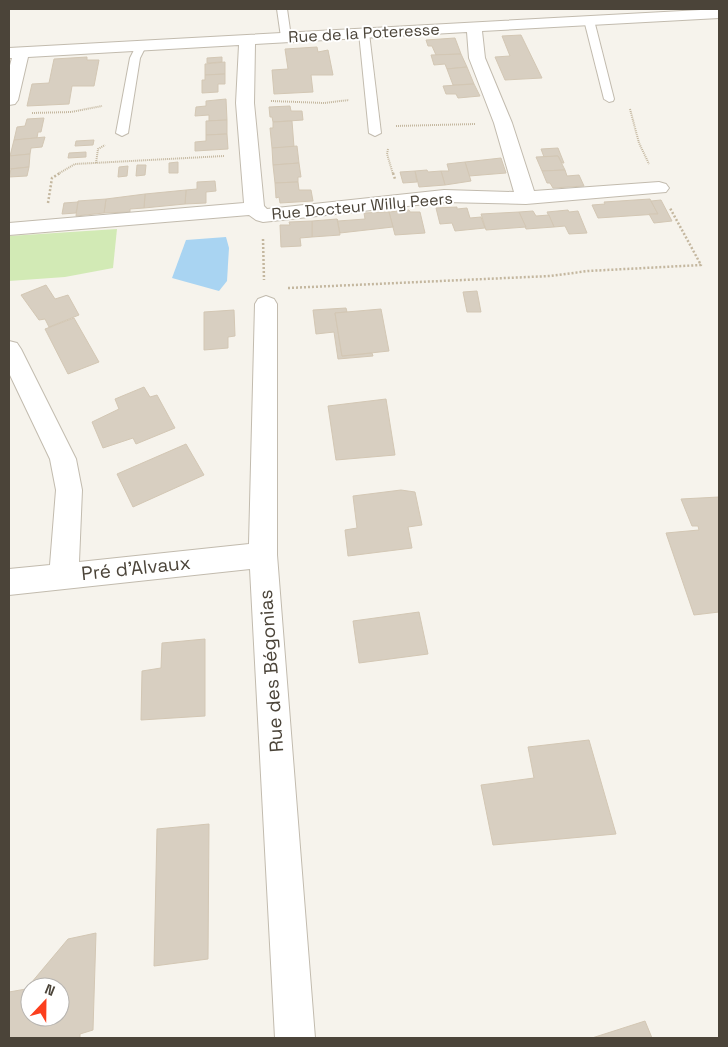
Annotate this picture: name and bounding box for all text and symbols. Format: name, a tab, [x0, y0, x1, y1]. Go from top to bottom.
street label: Rue de la Poteresse	[288, 19, 440, 47]
street label: Rue Docteur Willy Peers	[271, 188, 453, 224]
street label: Pré d'Alvaux	[80, 550, 192, 586]
street label: Rue des Bégonias	[253, 589, 289, 753]
north arrow	[20, 977, 70, 1027]
text: N	[42, 980, 58, 1000]

